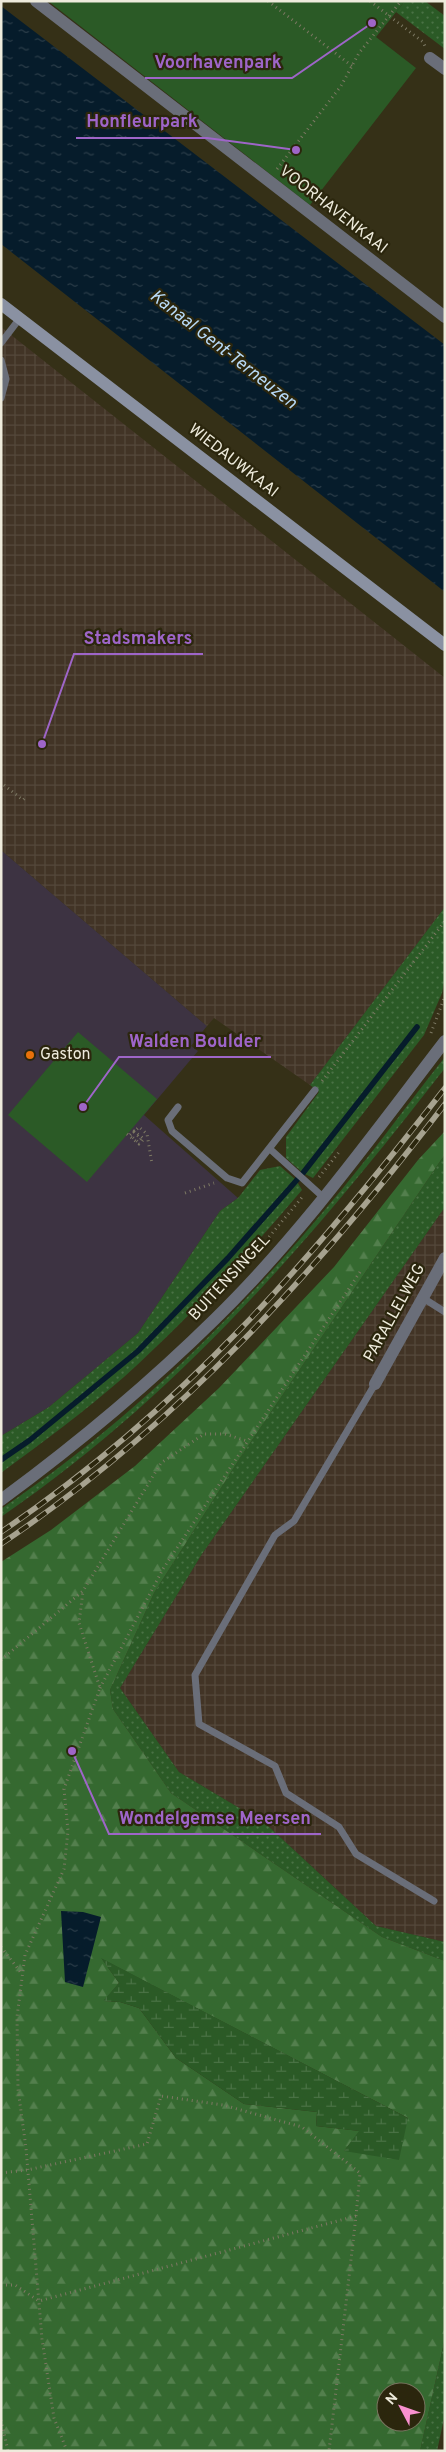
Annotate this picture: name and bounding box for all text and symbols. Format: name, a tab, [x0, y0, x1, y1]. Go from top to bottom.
callout: Voorhavenpark	[145, 45, 292, 78]
text: Voorhavenpark	[154, 52, 282, 75]
callout: Honfleurpark	[76, 105, 207, 138]
text: Honfleurpark	[86, 111, 198, 134]
street label: VOORHAVENKAAI	[275, 162, 391, 258]
water label: Kanaal Gent-Terneuzen	[145, 285, 302, 415]
street label: WIEDAUWKAAI	[184, 420, 282, 502]
callout: Stadsmakers	[74, 621, 203, 654]
text: Stadsmakers	[84, 628, 192, 651]
callout: Walden Boulder	[119, 1024, 271, 1057]
text: Walden Boulder	[129, 1031, 261, 1054]
place label: Gaston	[40, 1045, 91, 1065]
marker: Gaston	[24, 1049, 36, 1061]
street label: BUITENSINGEL	[185, 1231, 275, 1325]
street label: PARALLELWEG	[360, 1260, 430, 1366]
callout: Wondelgemse Meersen	[109, 1801, 321, 1834]
text: Wondelgemse Meersen	[119, 1808, 311, 1831]
north arrow	[376, 2382, 426, 2432]
text: N	[383, 2390, 402, 2409]

